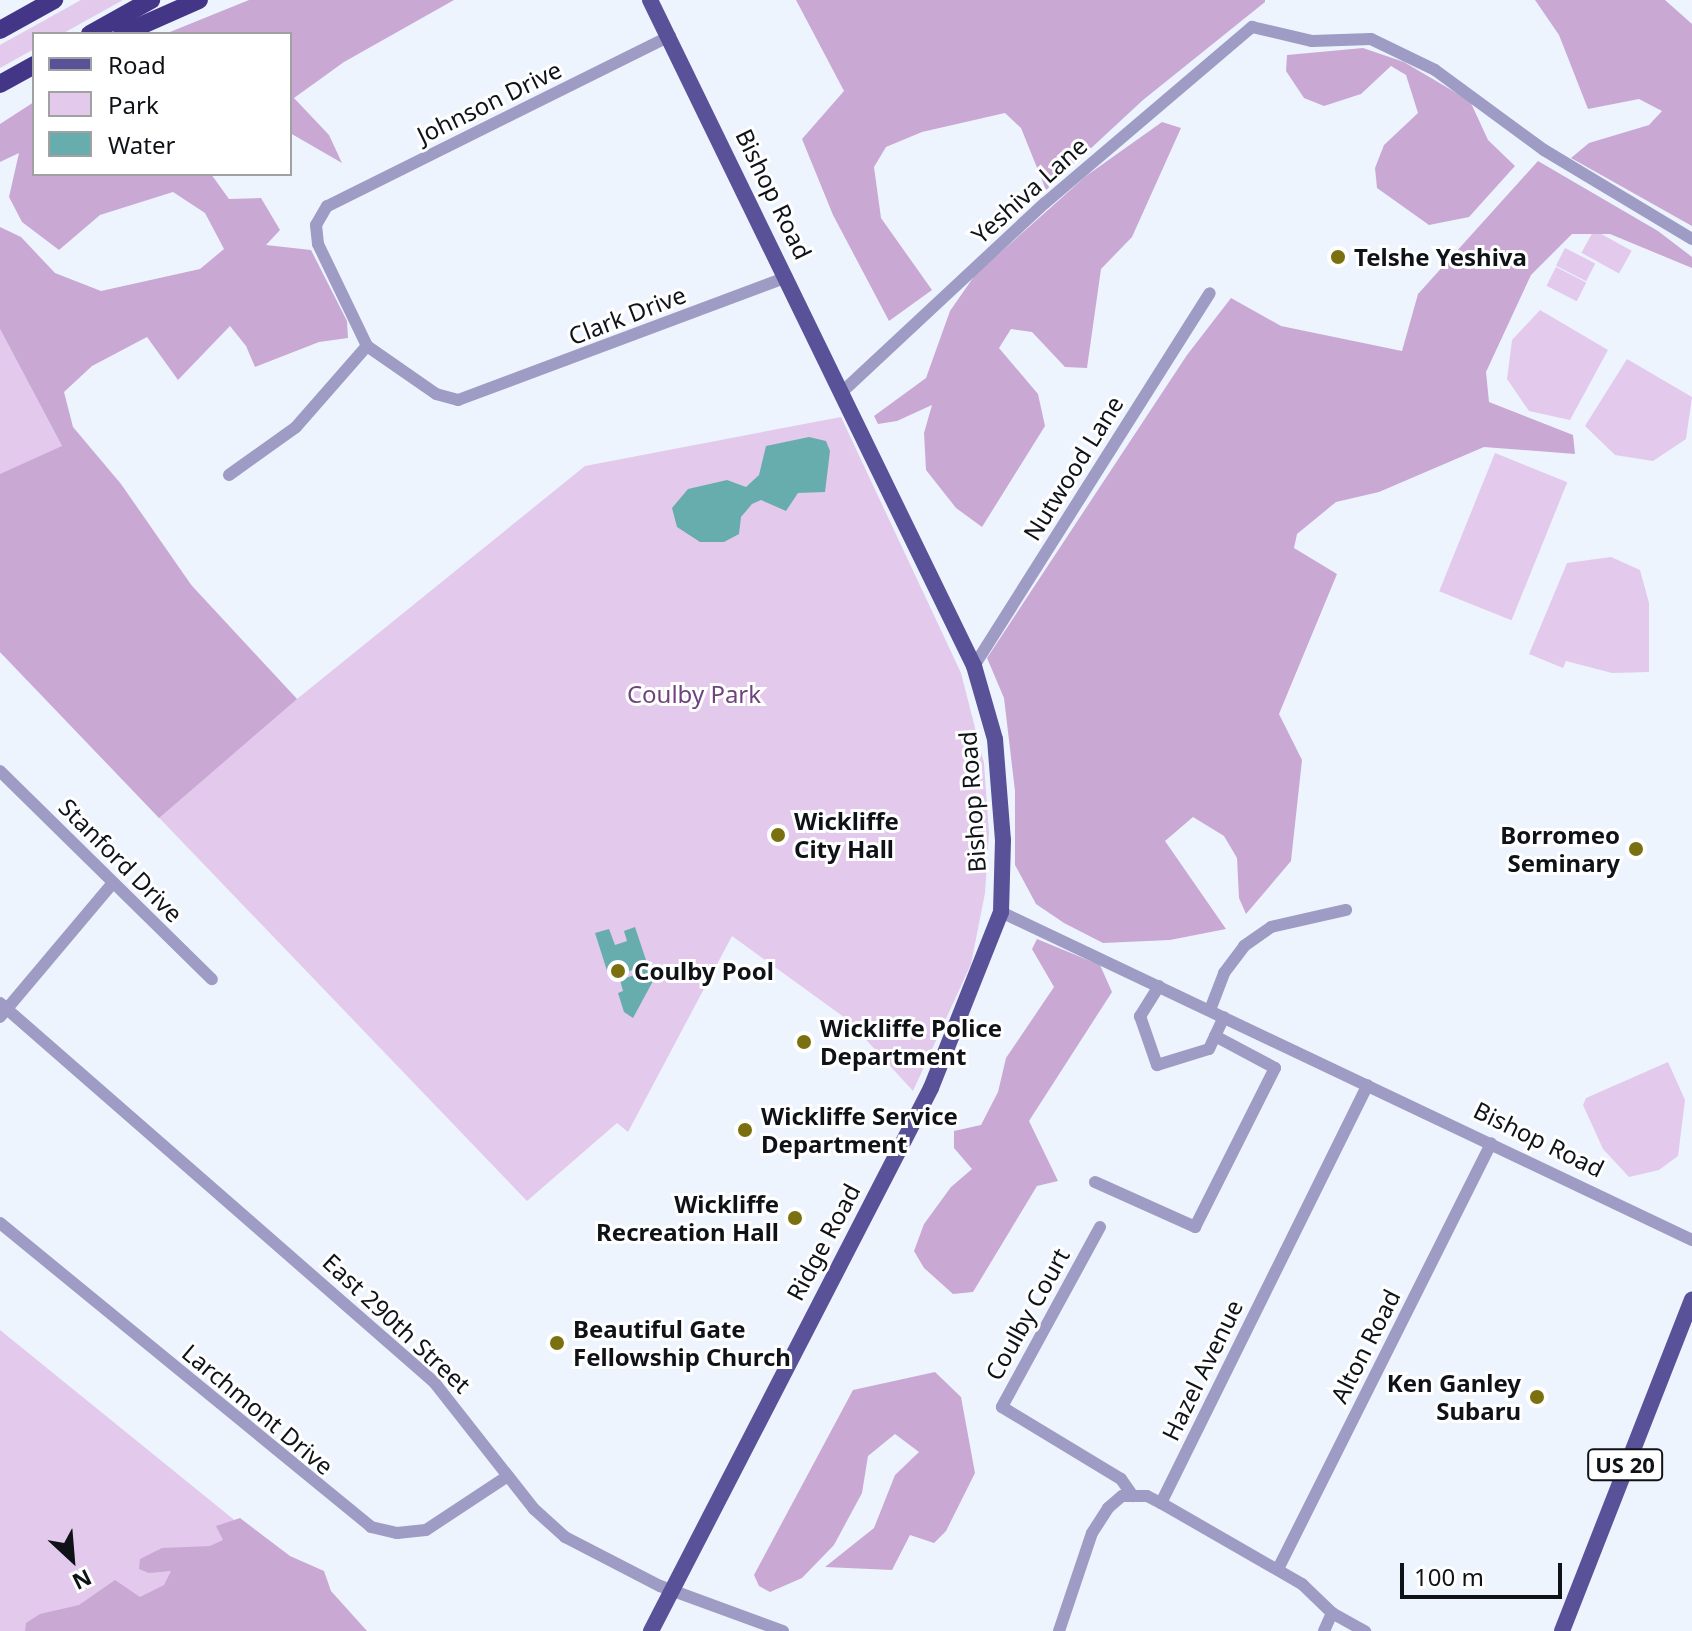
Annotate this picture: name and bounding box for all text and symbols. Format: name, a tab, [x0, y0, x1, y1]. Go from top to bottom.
legend	[32, 32, 292, 176]
text: Road	[108, 48, 166, 81]
street label: Johnson Drive	[412, 55, 566, 149]
text: Park	[108, 88, 159, 121]
street label: Bishop Road	[730, 124, 818, 264]
text: Water	[108, 128, 175, 161]
street label: Yeshiva Lane	[966, 131, 1092, 249]
place label: Telshe Yeshiva	[1354, 243, 1527, 271]
marker: Telshe Yeshiva	[1329, 248, 1347, 266]
street label: Clark Drive	[564, 279, 690, 351]
street label: Nutwood Lane	[1017, 390, 1129, 546]
park label: Coulby Park	[627, 680, 761, 708]
street label: Bishop Road	[953, 731, 991, 873]
street label: Stanford Drive	[53, 792, 189, 928]
place label: Wickliffe City Hall	[794, 807, 899, 863]
place label: Borromeo Seminary	[1500, 821, 1620, 877]
marker: Wickliffe City Hall	[769, 826, 787, 844]
marker: Borromeo Seminary	[1627, 840, 1645, 858]
place label: Coulby Pool	[634, 957, 774, 985]
marker: Coulby Pool	[609, 962, 627, 980]
place label: Wickliffe Police Department	[820, 1014, 1002, 1070]
marker: Wickliffe Police Department	[795, 1033, 813, 1051]
street label: Bishop Road	[1469, 1095, 1609, 1183]
place label: Wickliffe Service Department	[761, 1102, 958, 1158]
marker: Wickliffe Service Department	[736, 1121, 754, 1139]
street label: Ridge Road	[780, 1179, 866, 1305]
place label: Wickliffe Recreation Hall	[596, 1190, 779, 1246]
marker: Wickliffe Recreation Hall	[786, 1209, 804, 1227]
street label: Coulby Court	[979, 1243, 1075, 1385]
street label: East 290th Street	[317, 1247, 477, 1399]
street label: Alton Road	[1324, 1284, 1406, 1408]
street label: Hazel Avenue	[1156, 1295, 1248, 1445]
place label: Beautiful Gate Fellowship Church	[573, 1315, 791, 1371]
marker: Beautiful Gate Fellowship Church	[548, 1334, 566, 1352]
street label: Larchmont Drive	[177, 1338, 339, 1480]
place label: Ken Ganley Subaru	[1387, 1369, 1521, 1425]
marker: Ken Ganley Subaru	[1528, 1388, 1546, 1406]
road number: US 20	[1587, 1447, 1663, 1483]
north arrow	[32, 1519, 112, 1599]
scale bar	[1404, 1547, 1566, 1597]
text: 100 m	[1414, 1560, 1484, 1593]
text: N	[68, 1563, 97, 1598]

